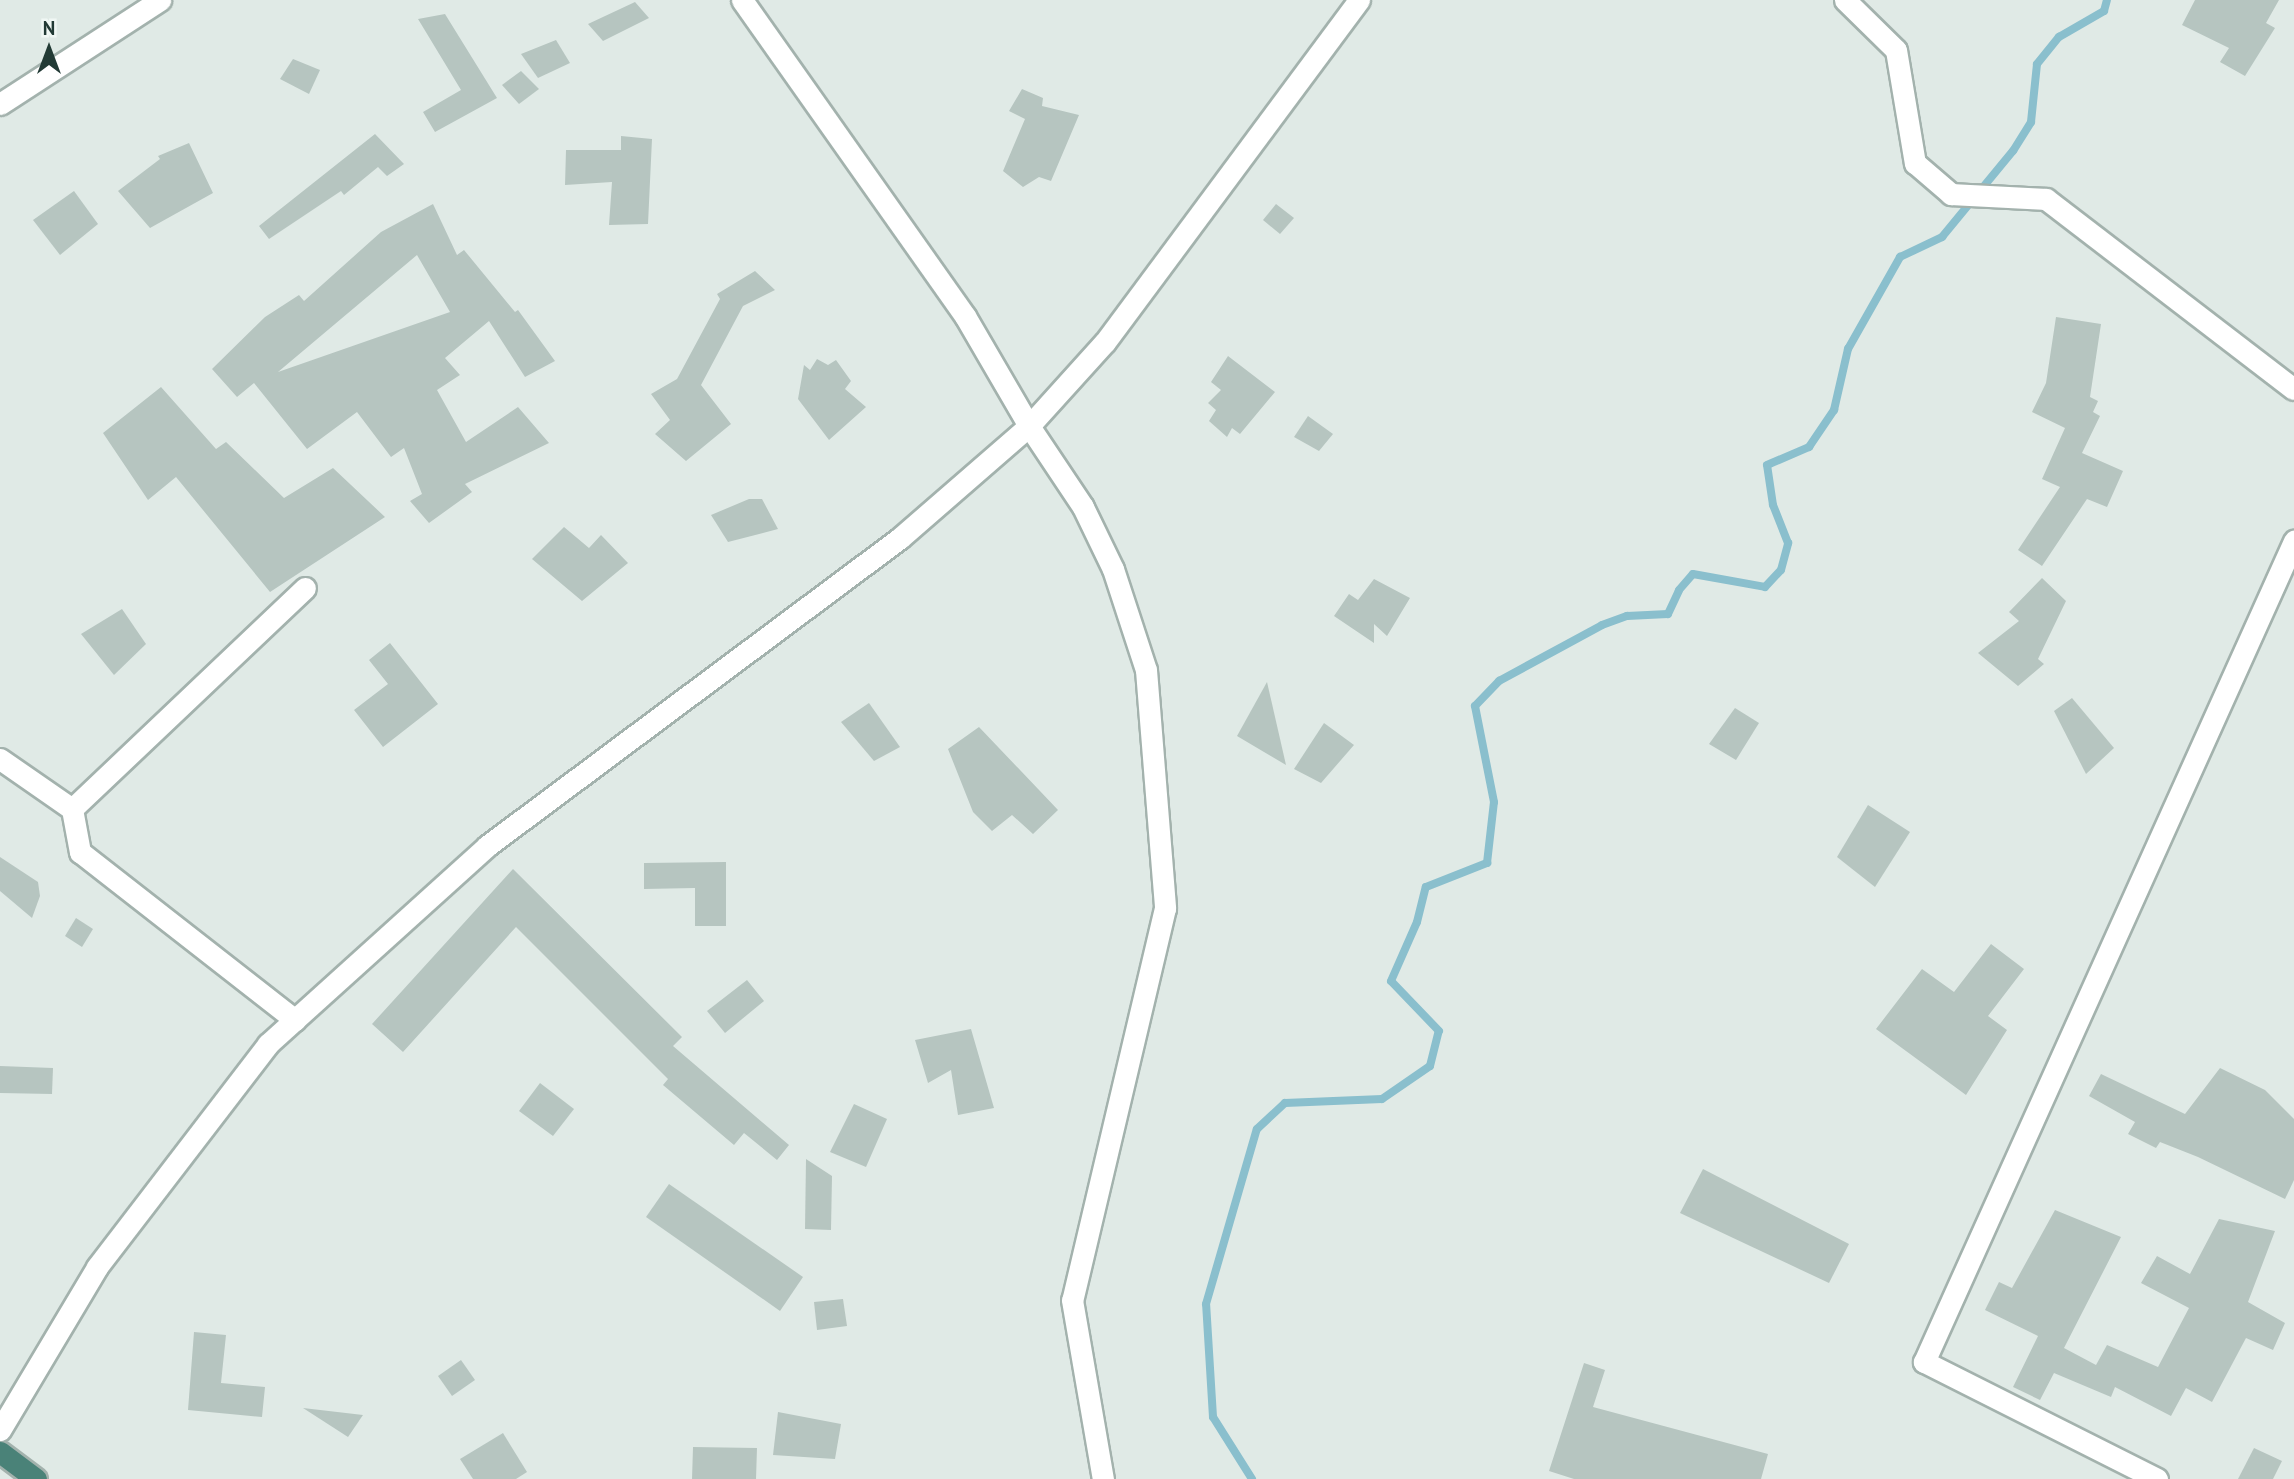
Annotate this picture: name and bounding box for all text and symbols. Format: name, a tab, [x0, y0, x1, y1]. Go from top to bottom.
north arrow	[14, 14, 84, 84]
text: N	[43, 16, 55, 40]

